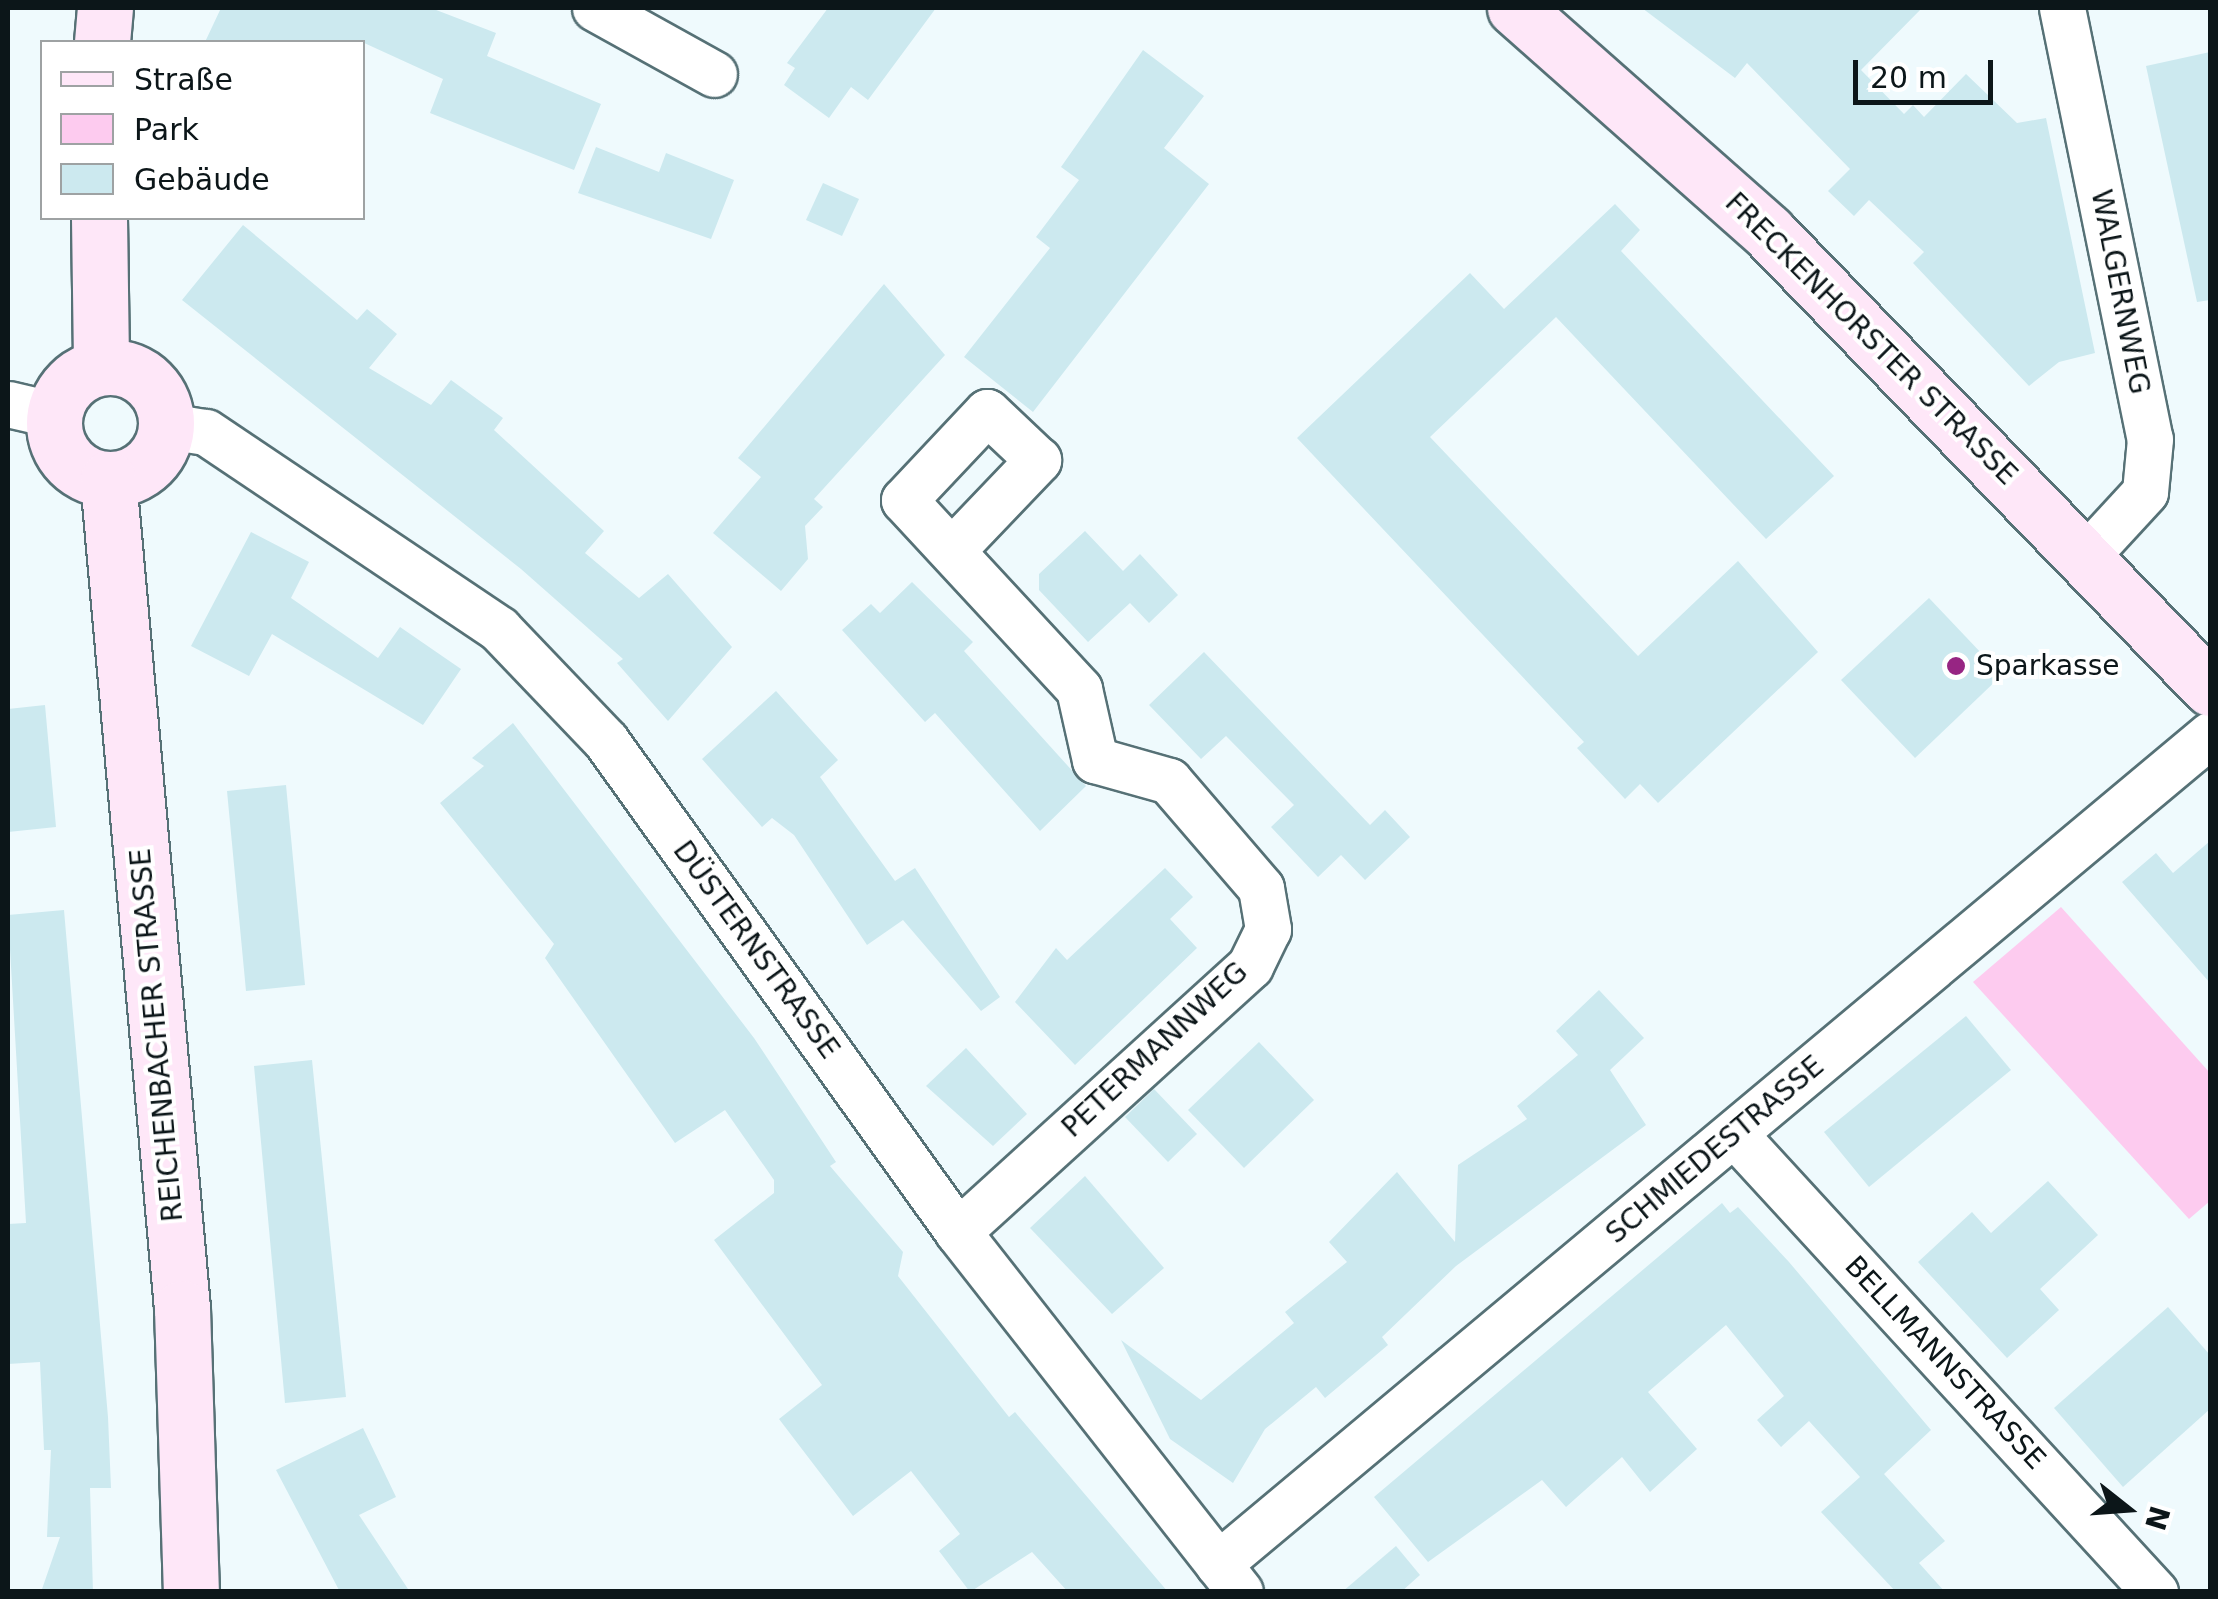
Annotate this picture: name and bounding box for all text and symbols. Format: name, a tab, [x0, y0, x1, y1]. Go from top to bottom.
legend	[40, 40, 365, 220]
scale bar	[1858, 40, 1998, 102]
text: 20 m	[1870, 60, 1947, 95]
text: Straße	[134, 62, 233, 97]
text: Park	[134, 112, 199, 147]
text: Gebäude	[134, 162, 270, 197]
street label: FRECKENHORSTER STRASSE	[1718, 186, 2024, 492]
street label: WALGERNWEG	[2084, 187, 2156, 397]
place label: Sparkasse	[1976, 649, 2120, 683]
marker: Sparkasse	[1945, 655, 1967, 677]
street label: DÜSTERNSTRASSE	[666, 835, 846, 1065]
street label: REICHENBACHER STRASSE	[124, 847, 190, 1223]
street label: PETERMANNWEG	[1055, 955, 1255, 1145]
street label: SCHMIEDESTRASSE	[1600, 1049, 1830, 1251]
street label: BELLMANNSTRASSE	[1838, 1250, 2052, 1476]
north arrow	[2078, 1459, 2178, 1559]
text: N	[2138, 1502, 2176, 1534]

